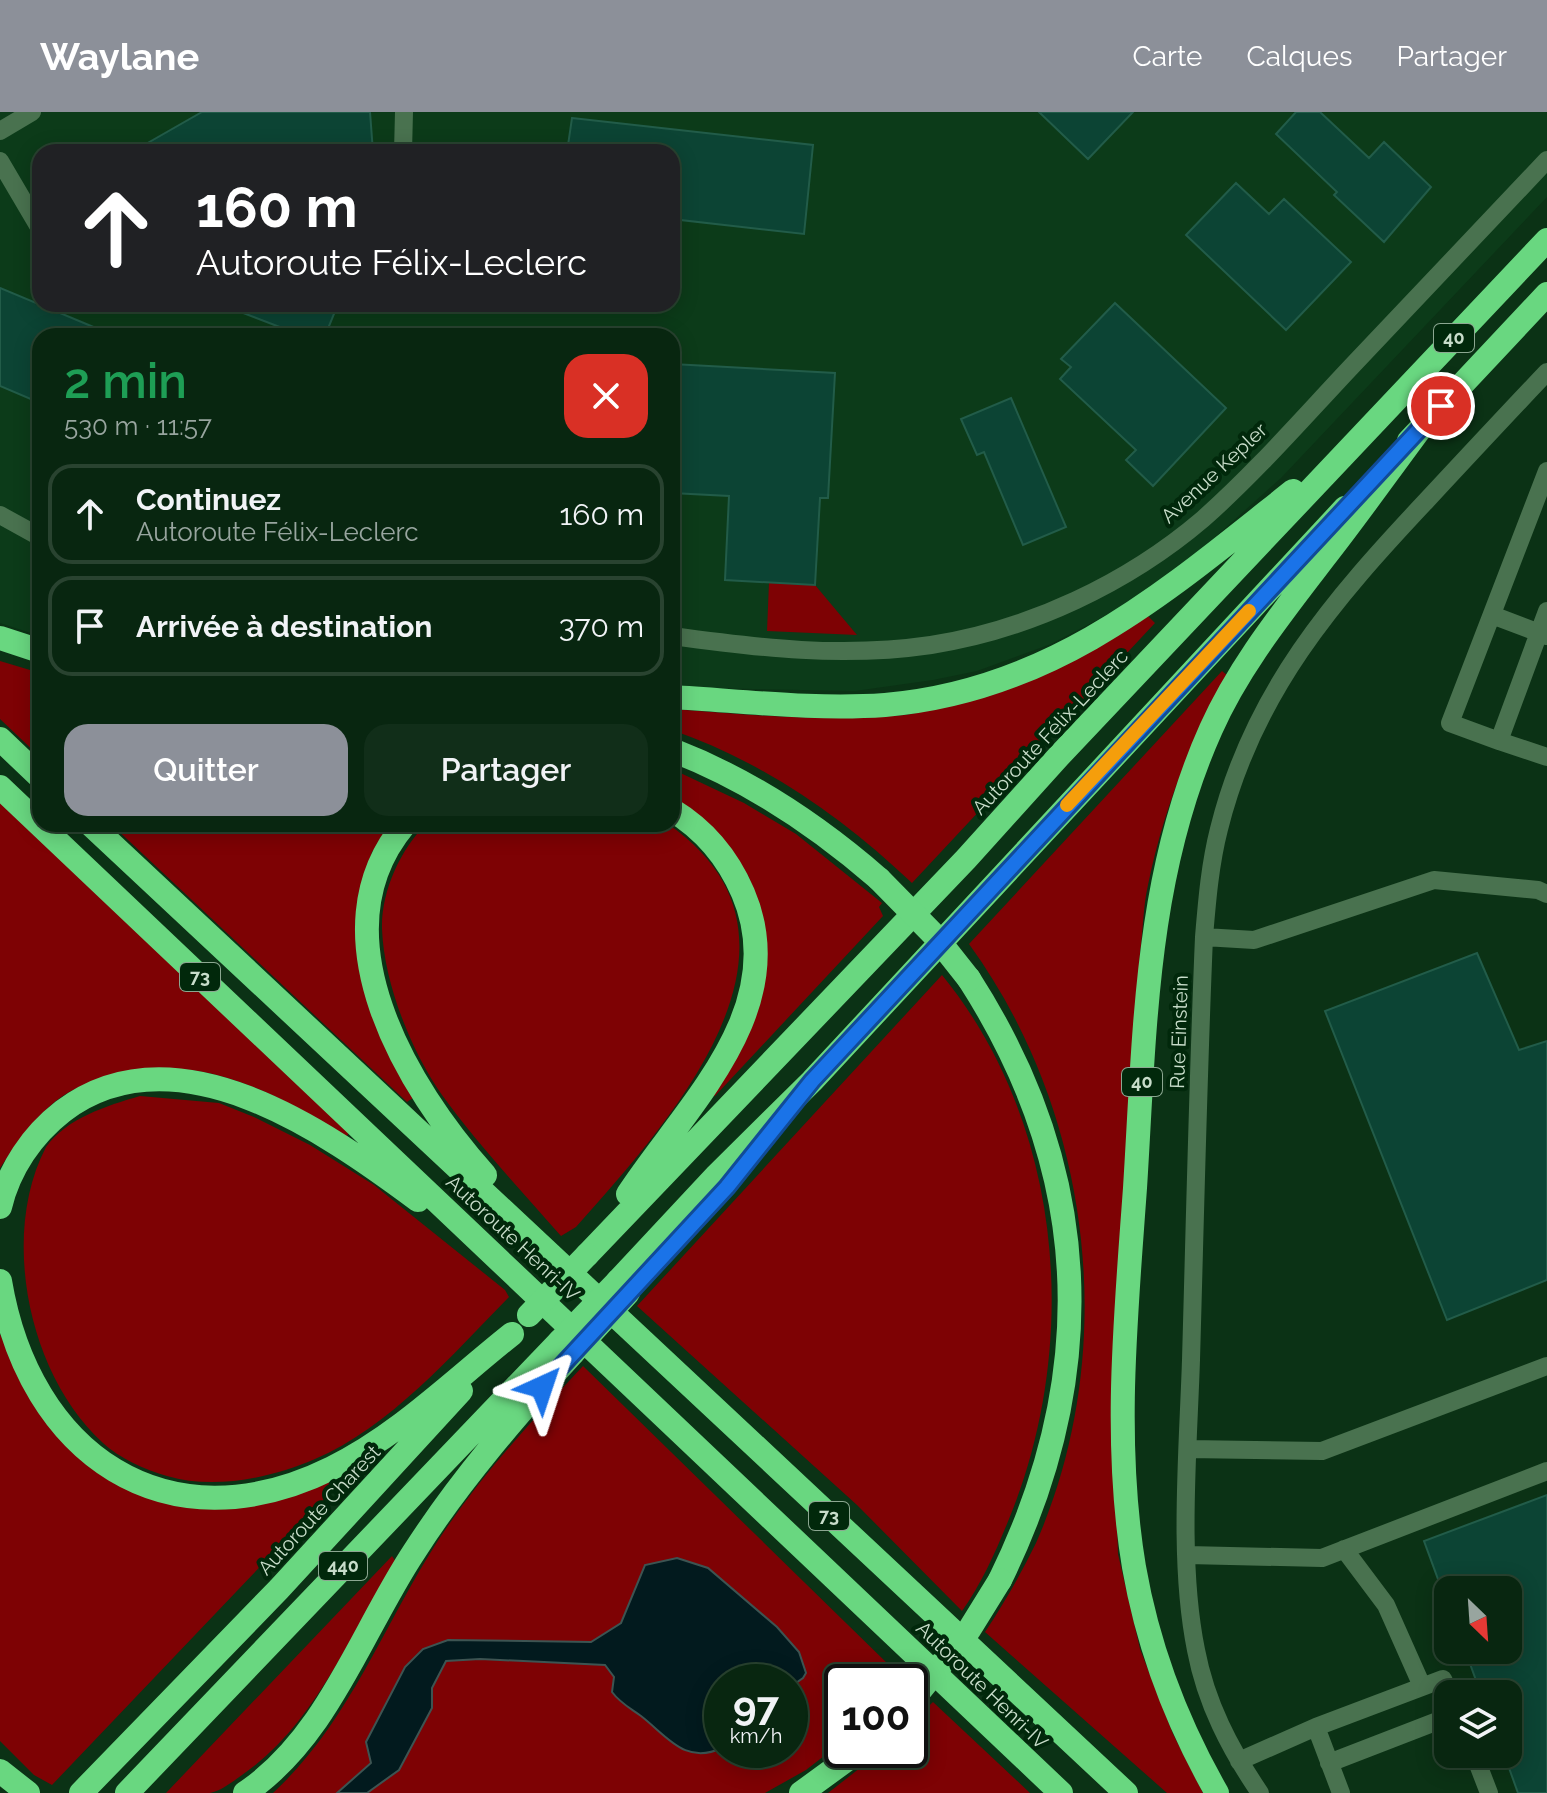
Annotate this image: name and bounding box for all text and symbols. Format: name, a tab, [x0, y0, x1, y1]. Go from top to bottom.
text: Waylane	[40, 34, 199, 79]
text: Carte	[1133, 40, 1202, 73]
text: Calques	[1246, 40, 1352, 73]
text: Partager	[1396, 40, 1507, 73]
text: 160 m	[196, 174, 358, 240]
icon: ahead	[64, 176, 168, 280]
text: Autoroute Félix-Leclerc	[196, 241, 587, 283]
road number: 40	[1434, 324, 1474, 352]
text: 2 min	[64, 353, 187, 409]
button: close	[564, 354, 648, 438]
pin	[1407, 372, 1475, 440]
icon: arrive	[1419, 384, 1463, 428]
text: 530 m · 11:57	[64, 411, 212, 441]
street label: Avenue Kepler	[1156, 418, 1272, 528]
text: Continuez	[136, 482, 281, 517]
icon: ahead	[68, 492, 112, 536]
text: 160 m	[559, 497, 644, 532]
text: Autoroute Félix-Leclerc	[136, 517, 418, 547]
icon: arrive	[68, 604, 112, 648]
text: Arrivée à destination	[136, 609, 432, 644]
text: 370 m	[559, 609, 644, 644]
street label: Autoroute Félix-Leclerc	[967, 644, 1133, 820]
button: Quitter	[64, 724, 348, 816]
button: Partager	[364, 724, 648, 816]
road number: 73	[180, 963, 220, 991]
street label: Rue Einstein	[1165, 975, 1193, 1089]
road number: 40	[1122, 1068, 1162, 1096]
street label: Autoroute Henri-IV	[441, 1170, 585, 1306]
position arrow	[500, 1345, 584, 1429]
street label: Autoroute Charest	[253, 1440, 385, 1580]
road number: 73	[809, 1502, 849, 1530]
road number: 440	[319, 1552, 367, 1580]
north arrow	[1434, 1576, 1522, 1664]
map controls	[1434, 1576, 1522, 1768]
street label: Autoroute Henri-IV	[911, 1616, 1053, 1754]
speed limit sign: 100	[824, 1664, 928, 1768]
button: layers	[1434, 1680, 1522, 1768]
text: 97	[733, 1682, 779, 1729]
text: km/h	[730, 1724, 782, 1748]

